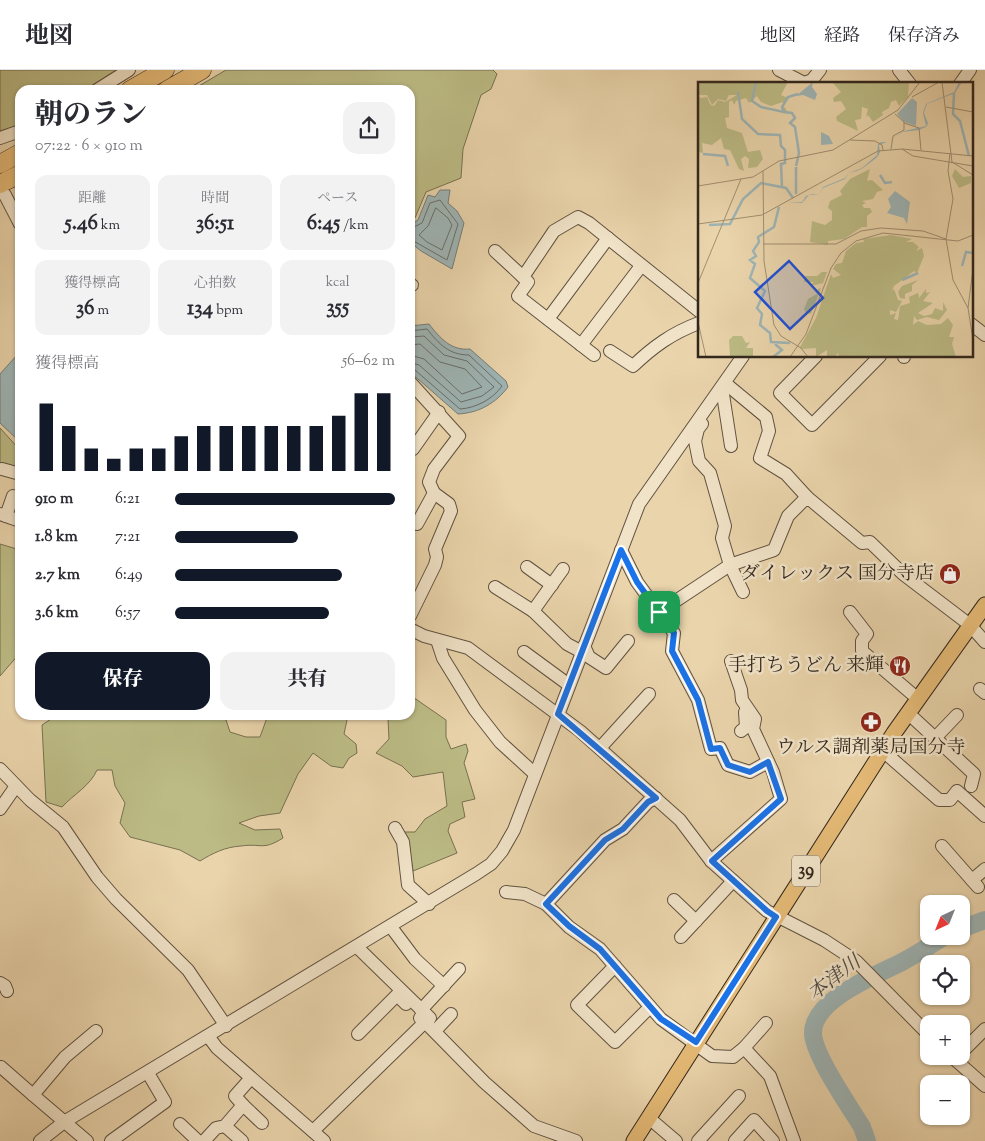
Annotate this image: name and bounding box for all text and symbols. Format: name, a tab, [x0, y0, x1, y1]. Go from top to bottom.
text: 地図	[25, 20, 73, 54]
text: 地図	[760, 24, 796, 50]
text: 経路	[824, 24, 860, 50]
text: 保存済み	[888, 24, 960, 50]
inset map	[698, 82, 972, 358]
text: 朝のラン	[35, 96, 147, 136]
button: share	[343, 102, 395, 154]
text: 07:22 · 6 × 910 m	[35, 135, 143, 158]
text: 距離	[78, 189, 106, 209]
text: 時間	[201, 189, 229, 209]
text: ペース	[317, 189, 358, 209]
text: 5.46	[65, 209, 98, 239]
text: 36:51	[196, 209, 234, 239]
text: 6:45	[307, 209, 340, 239]
text: km	[98, 216, 120, 236]
text: /km	[340, 216, 369, 236]
text: kcal	[326, 273, 350, 293]
text: 獲得標高	[64, 274, 120, 294]
text: 心拍数	[194, 274, 236, 294]
text: 355	[326, 293, 349, 323]
text: 36	[76, 294, 94, 324]
text: 134	[187, 294, 213, 324]
text: m	[94, 301, 109, 321]
text: bpm	[213, 301, 243, 321]
text: 56–62 m	[342, 350, 395, 373]
text: 獲得標高	[35, 353, 99, 376]
text: 910 m	[35, 488, 73, 511]
text: 6:21	[115, 488, 140, 511]
text: 1.8 km	[35, 526, 78, 549]
text: 7:21	[115, 526, 140, 549]
place label: ダイレックス 国分寺店	[741, 561, 934, 588]
shop icon: ダイレックス 国分寺店	[938, 562, 962, 586]
text: 2.7 km	[35, 564, 80, 587]
text: 6:49	[115, 564, 143, 587]
pin	[638, 591, 680, 633]
icon: arrive	[645, 598, 673, 626]
text: 3.6 km	[35, 602, 79, 625]
text: 6:57	[115, 602, 140, 625]
button: 保存	[35, 652, 210, 710]
button: 共有	[220, 652, 395, 710]
place label: 手打ちうどん 来輝	[728, 653, 884, 680]
restaurant icon: 手打ちうどん 来輝	[888, 654, 912, 678]
pharmacy icon: ウルス調剤薬局国分寺	[859, 710, 883, 734]
place label: ウルス調剤薬局国分寺	[777, 735, 965, 762]
road number: 39	[792, 856, 820, 886]
north arrow	[920, 895, 970, 945]
map controls	[920, 895, 970, 1125]
water label: 本津川	[802, 948, 869, 1009]
button: locate	[920, 955, 970, 1005]
button: +	[920, 1015, 970, 1065]
button: −	[920, 1075, 970, 1125]

